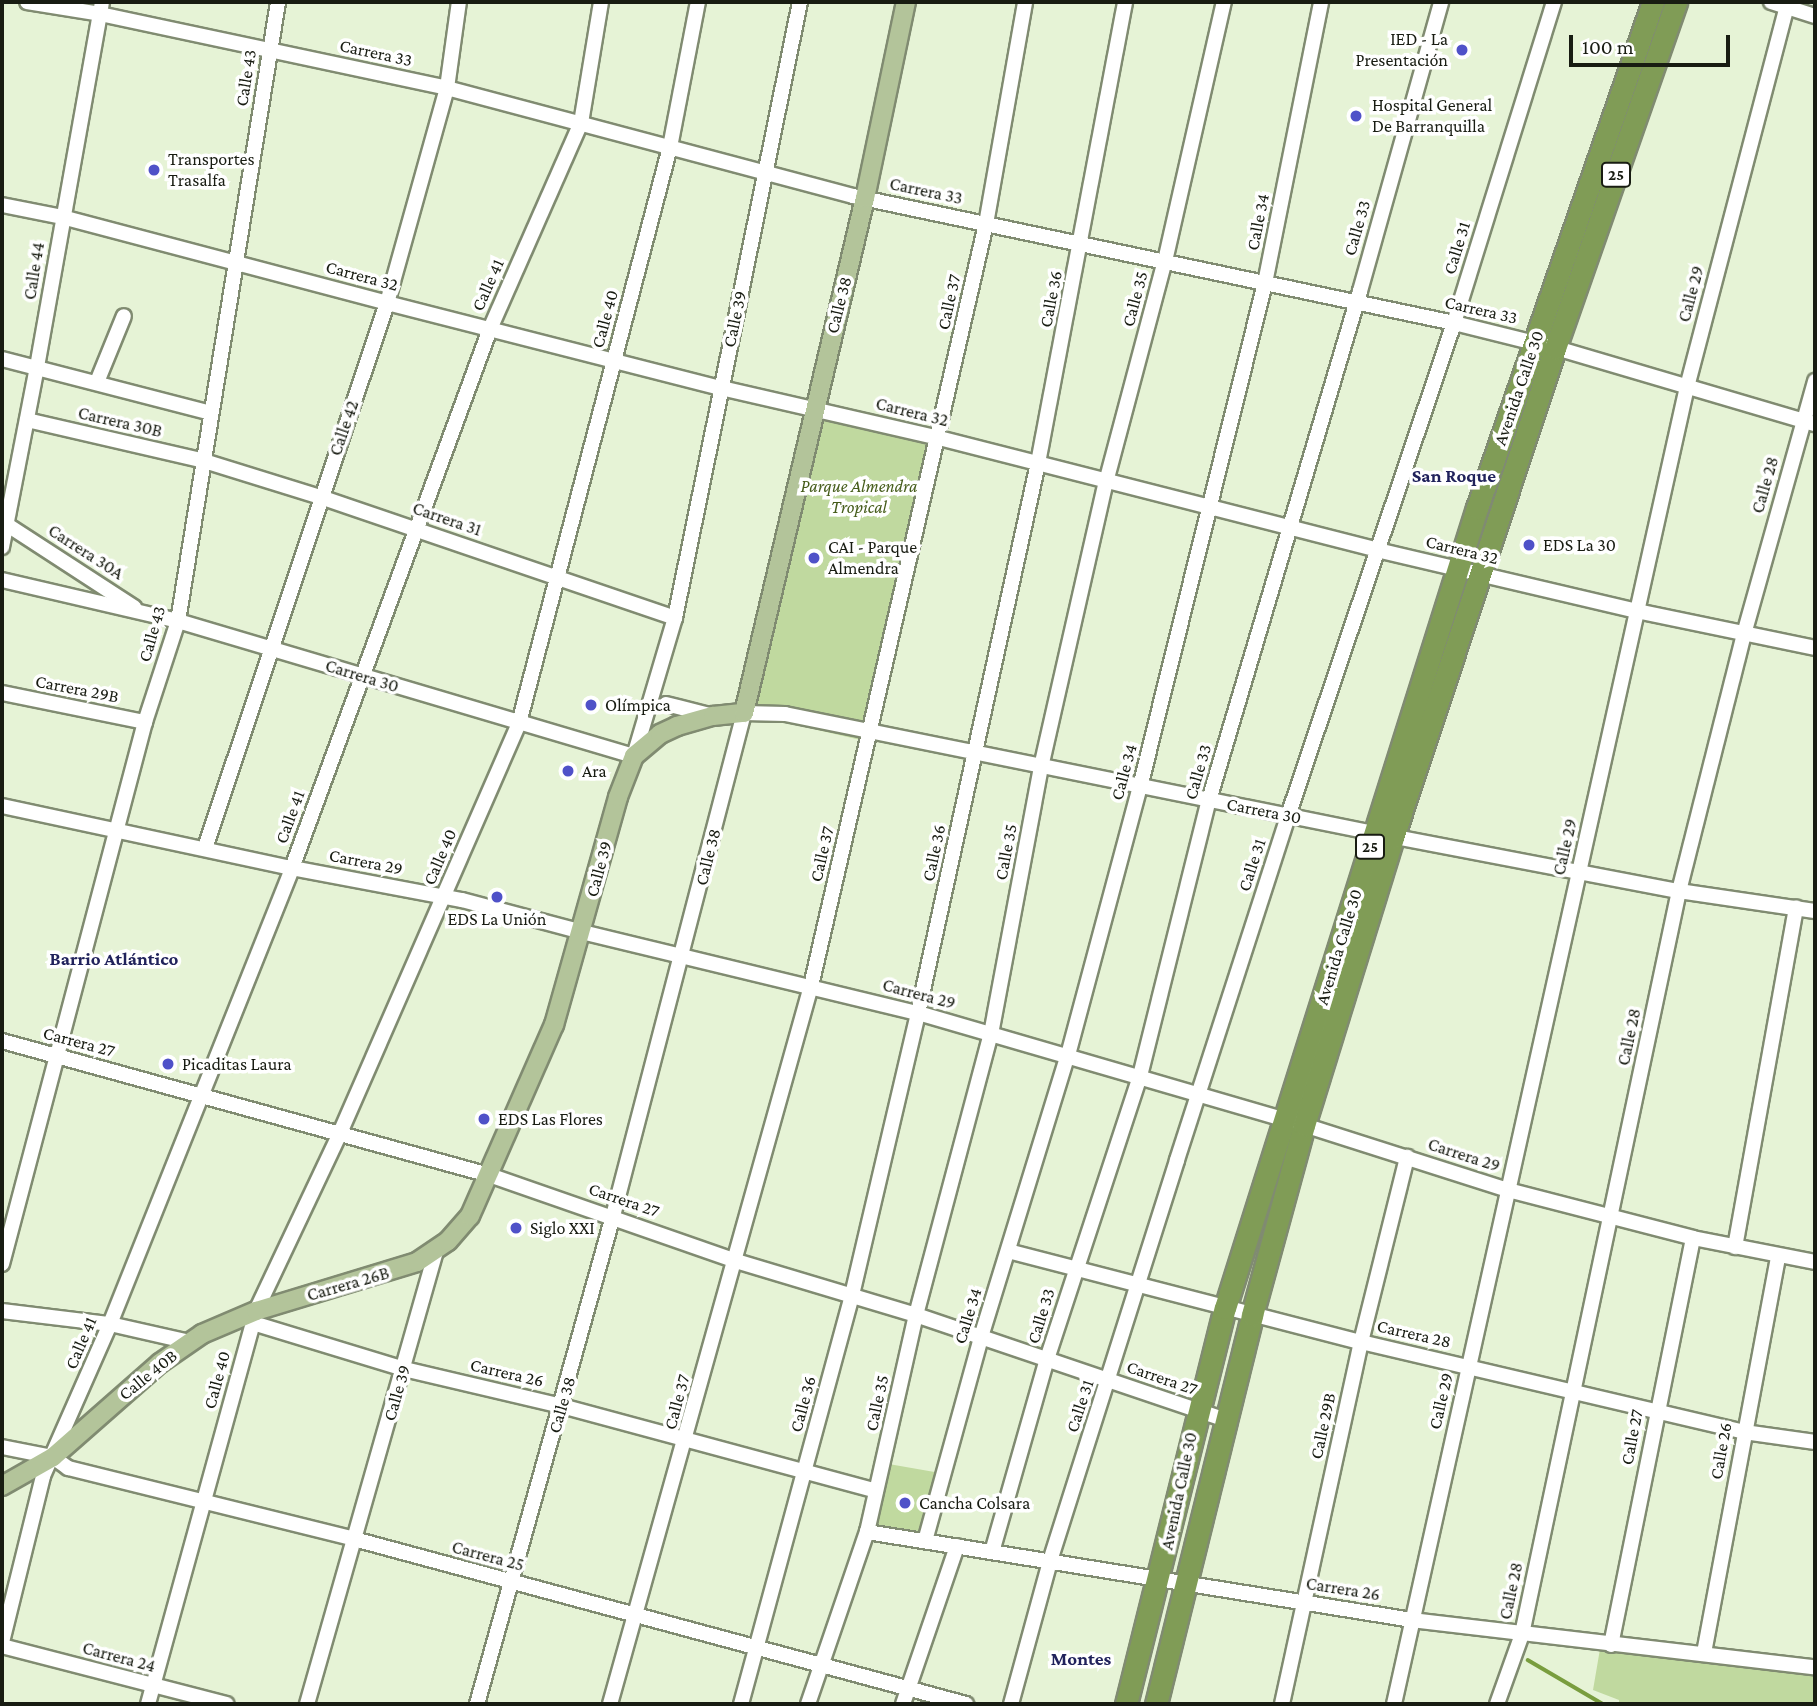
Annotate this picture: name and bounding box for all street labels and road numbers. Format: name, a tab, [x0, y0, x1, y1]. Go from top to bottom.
street label: Carrera 33	[338, 35, 414, 71]
street label: Calle 43	[231, 48, 261, 108]
road number: 25	[1600, 162, 1632, 188]
street label: Carrera 33	[888, 173, 964, 209]
street label: Calle 34	[1242, 192, 1274, 252]
street label: Calle 33	[1339, 198, 1375, 258]
street label: Calle 31	[1439, 219, 1475, 277]
street label: Calle 44	[19, 241, 49, 301]
street label: Carrera 32	[323, 256, 401, 296]
street label: Calle 41	[467, 256, 509, 314]
street label: Calle 29	[1673, 264, 1709, 324]
street label: Calle 36	[1035, 269, 1067, 329]
street label: Calle 35	[1117, 269, 1153, 329]
street label: Calle 37	[933, 272, 965, 332]
street label: Calle 38	[822, 274, 856, 336]
street label: Calle 40	[587, 288, 623, 350]
street label: Calle 39	[718, 289, 752, 349]
street label: Carrera 33	[1443, 291, 1519, 329]
street label: Avenida Calle 30	[1489, 328, 1549, 448]
street label: Carrera 32	[874, 393, 950, 431]
street label: Calle 42	[324, 397, 364, 459]
street label: Carrera 30B	[76, 402, 164, 442]
street label: Calle 28	[1747, 454, 1783, 516]
street label: Carrera 31	[410, 497, 484, 541]
street label: Carrera 30A	[44, 520, 128, 584]
street label: Carrera 32	[1424, 531, 1500, 569]
street label: Calle 43	[134, 604, 170, 664]
street label: Carrera 30	[323, 655, 401, 697]
street label: Carrera 29B	[33, 670, 121, 708]
street label: Calle 34	[1106, 742, 1142, 802]
street label: Calle 33	[1180, 742, 1216, 802]
street label: Calle 41	[270, 788, 310, 846]
street label: Carrera 30	[1225, 793, 1303, 829]
street label: Calle 29	[1548, 817, 1582, 877]
street label: Calle 35	[990, 822, 1022, 882]
street label: Calle 36	[917, 823, 951, 883]
street label: Calle 37	[805, 824, 839, 884]
street label: Calle 40	[419, 826, 461, 888]
street label: Calle 38	[691, 826, 725, 888]
road number: 25	[1354, 834, 1386, 860]
street label: Calle 31	[1233, 836, 1271, 894]
street label: Calle 39	[581, 839, 617, 899]
street label: Carrera 29	[327, 844, 405, 880]
street label: Avenida Calle 30	[1311, 887, 1367, 1007]
street label: Carrera 29	[880, 974, 958, 1014]
street label: Calle 28	[1612, 1006, 1646, 1068]
street label: Carrera 27	[41, 1022, 117, 1062]
street label: Carrera 29	[1425, 1133, 1503, 1177]
street label: Carrera 27	[586, 1178, 662, 1222]
street label: Carrera 26B	[304, 1262, 392, 1306]
street label: Calle 34	[949, 1285, 987, 1347]
street label: Calle 33	[1022, 1286, 1060, 1346]
street label: Calle 41	[60, 1314, 102, 1372]
street label: Carrera 28	[1375, 1315, 1453, 1353]
street label: Calle 40B	[114, 1345, 182, 1405]
street label: Calle 40	[199, 1349, 235, 1411]
street label: Carrera 26	[468, 1354, 546, 1392]
street label: Carrera 27	[1124, 1356, 1200, 1400]
street label: Calle 39	[379, 1363, 415, 1423]
street label: Calle 29	[1424, 1371, 1458, 1431]
street label: Calle 37	[659, 1372, 695, 1432]
street label: Calle 35	[861, 1373, 893, 1433]
street label: Calle 38	[544, 1374, 580, 1436]
street label: Calle 36	[785, 1374, 821, 1434]
street label: Calle 31	[1061, 1377, 1099, 1435]
street label: Calle 29B	[1305, 1391, 1341, 1461]
street label: Calle 27	[1616, 1407, 1648, 1467]
street label: Calle 26	[1705, 1421, 1737, 1481]
street label: Avenida Calle 30	[1156, 1430, 1202, 1552]
street label: Carrera 25	[449, 1536, 527, 1576]
street label: Calle 28	[1494, 1560, 1528, 1622]
street label: Carrera 26	[1304, 1572, 1382, 1606]
street label: Carrera 24	[80, 1637, 158, 1677]

